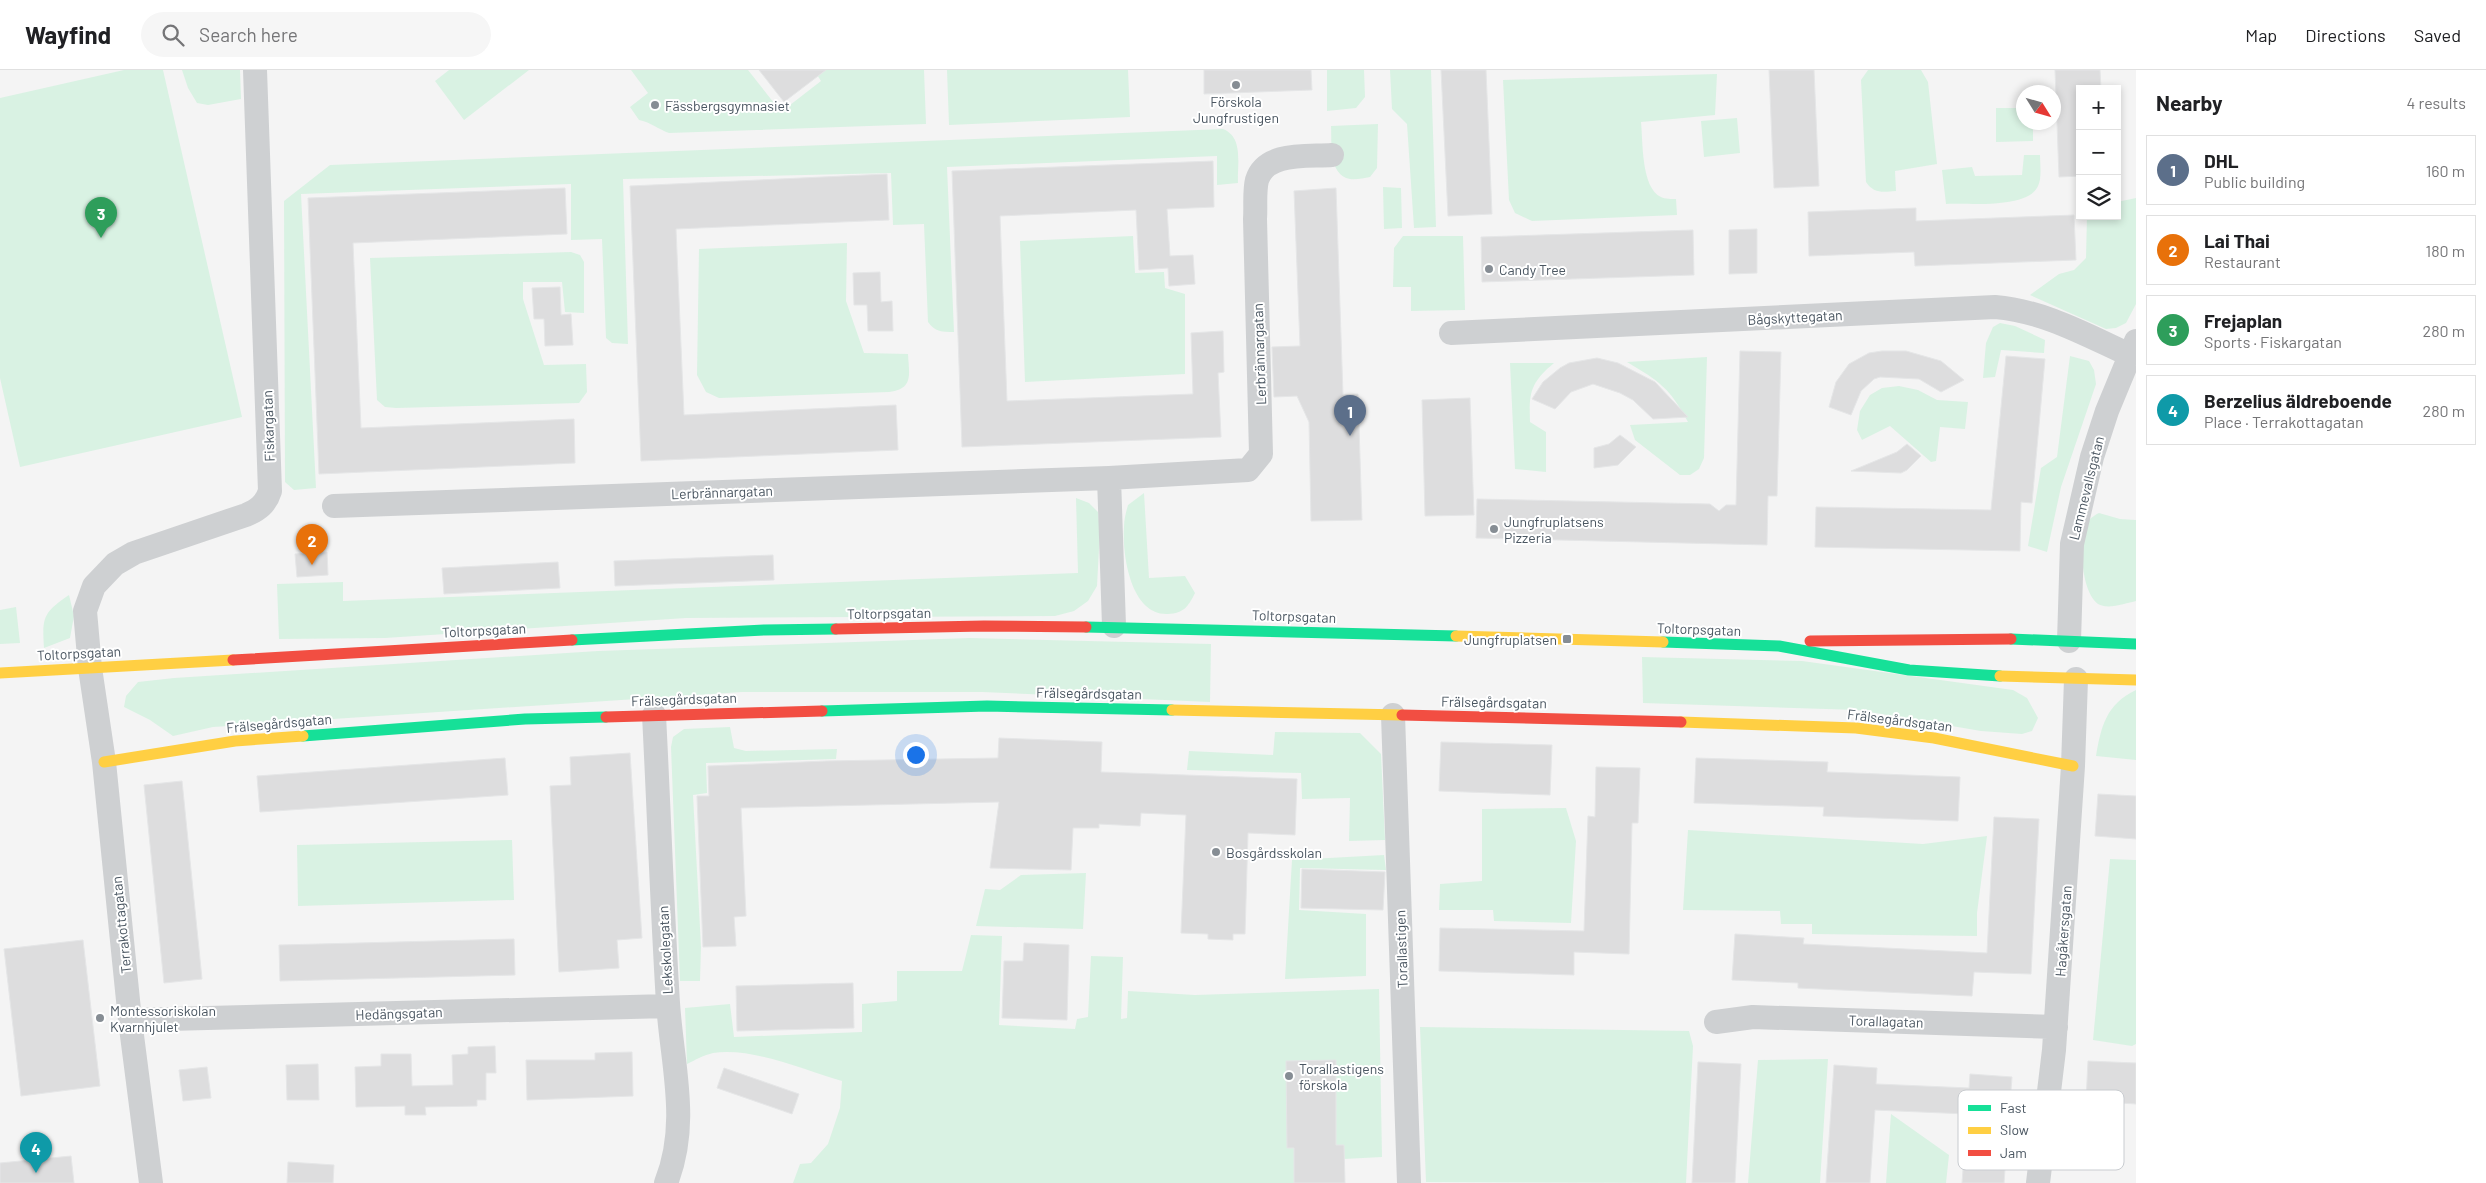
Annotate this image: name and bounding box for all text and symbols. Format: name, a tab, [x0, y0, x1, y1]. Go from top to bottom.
search box	[141, 12, 491, 57]
text: Wayfind	[25, 20, 111, 49]
icon: search	[159, 21, 187, 49]
text: Search here	[199, 23, 298, 46]
text: Map	[2245, 24, 2277, 46]
text: Directions	[2305, 24, 2386, 46]
text: Saved	[2414, 24, 2461, 46]
marker: Förskola Jungfrustigen	[1230, 79, 1242, 91]
north arrow	[2016, 85, 2061, 130]
map controls	[2076, 85, 2121, 220]
button: +	[2076, 85, 2121, 130]
text: Nearby	[2156, 90, 2222, 115]
place label: Förskola Jungfrustigen	[1193, 93, 1279, 126]
text: 4 results	[2406, 93, 2466, 112]
place label: Fässbergsgymnasiet	[665, 97, 790, 114]
marker: Fässbergsgymnasiet	[649, 99, 661, 111]
button: −	[2076, 130, 2121, 175]
text: DHL	[2204, 149, 2239, 172]
text: 1	[2170, 161, 2176, 180]
text: 160 m	[2426, 161, 2465, 180]
text: Public building	[2204, 172, 2305, 191]
button: layers	[2076, 175, 2121, 220]
pin: 3	[85, 197, 117, 238]
text: Lai Thai	[2204, 229, 2270, 252]
text: 2	[2169, 241, 2177, 260]
text: 180 m	[2426, 241, 2465, 260]
text: Restaurant	[2204, 252, 2281, 271]
place label: Candy Tree	[1499, 261, 1566, 278]
marker: Candy Tree	[1483, 263, 1495, 275]
street label: Lerbrännargatan	[1249, 303, 1269, 405]
street label: Bågskyttegatan	[1747, 306, 1843, 328]
text: Frejaplan	[2204, 309, 2282, 332]
text: 3	[2169, 321, 2177, 340]
text: 280 m	[2423, 321, 2465, 340]
text: Sports · Fiskargatan	[2204, 332, 2342, 351]
text: Berzelius äldreboende	[2204, 389, 2392, 412]
street label: Fiskargatan	[258, 390, 278, 462]
pin: 1	[1334, 395, 1366, 436]
text: 4	[2168, 401, 2178, 420]
text: 280 m	[2423, 401, 2465, 420]
text: Place · Terrakottagatan	[2204, 412, 2364, 431]
street label: Lammevallsgatan	[2065, 434, 2107, 542]
street label: Lerbrännargatan	[671, 482, 773, 502]
place label: Jungfruplatsens Pizzeria	[1504, 513, 1604, 546]
marker: Jungfruplatsens Pizzeria	[1488, 523, 1500, 535]
pin: 2	[296, 524, 328, 565]
street label: Toltorpsgatan	[847, 604, 931, 622]
street label: Toltorpsgatan	[1252, 606, 1336, 626]
street label: Toltorpsgatan	[441, 619, 527, 641]
street label: Toltorpsgatan	[1657, 619, 1741, 639]
place label: Jungfruplatsen	[1464, 631, 1557, 648]
marker: Jungfruplatsen	[1561, 633, 1573, 645]
street label: Toltorpsgatan	[36, 642, 122, 664]
street label: Frälsegårdsgatan	[1036, 684, 1142, 702]
street label: Frälsegårdsgatan	[631, 689, 737, 709]
street label: Frälsegårdsgatan	[1441, 693, 1547, 711]
street label: Frälsegårdsgatan	[1846, 705, 1954, 735]
street label: Frälsegårdsgatan	[226, 710, 332, 736]
your location	[903, 742, 929, 768]
place label: Bosgårdsskolan	[1226, 844, 1322, 861]
marker: Bosgårdsskolan	[1210, 846, 1222, 858]
street label: Terrakottagatan	[107, 875, 135, 975]
street label: Hagåkersgatan	[2051, 885, 2075, 977]
street label: Lekskolegatan	[654, 905, 676, 995]
street label: Torallastigen	[1391, 910, 1411, 988]
place label: Montessoriskolan Kvarnhjulet	[110, 1002, 216, 1035]
street label: Hedängsgatan	[355, 1003, 443, 1023]
street label: Torallagatan	[1848, 1011, 1924, 1031]
marker: Montessoriskolan Kvarnhjulet	[94, 1012, 106, 1024]
place label: Torallastigens förskola	[1299, 1060, 1384, 1093]
marker: Torallastigens förskola	[1283, 1070, 1295, 1082]
legend	[1958, 1090, 2124, 1170]
text: Fast	[2000, 1099, 2026, 1116]
text: Slow	[2000, 1121, 2029, 1138]
pin: 4	[20, 1132, 52, 1173]
text: Jam	[2000, 1144, 2027, 1161]

